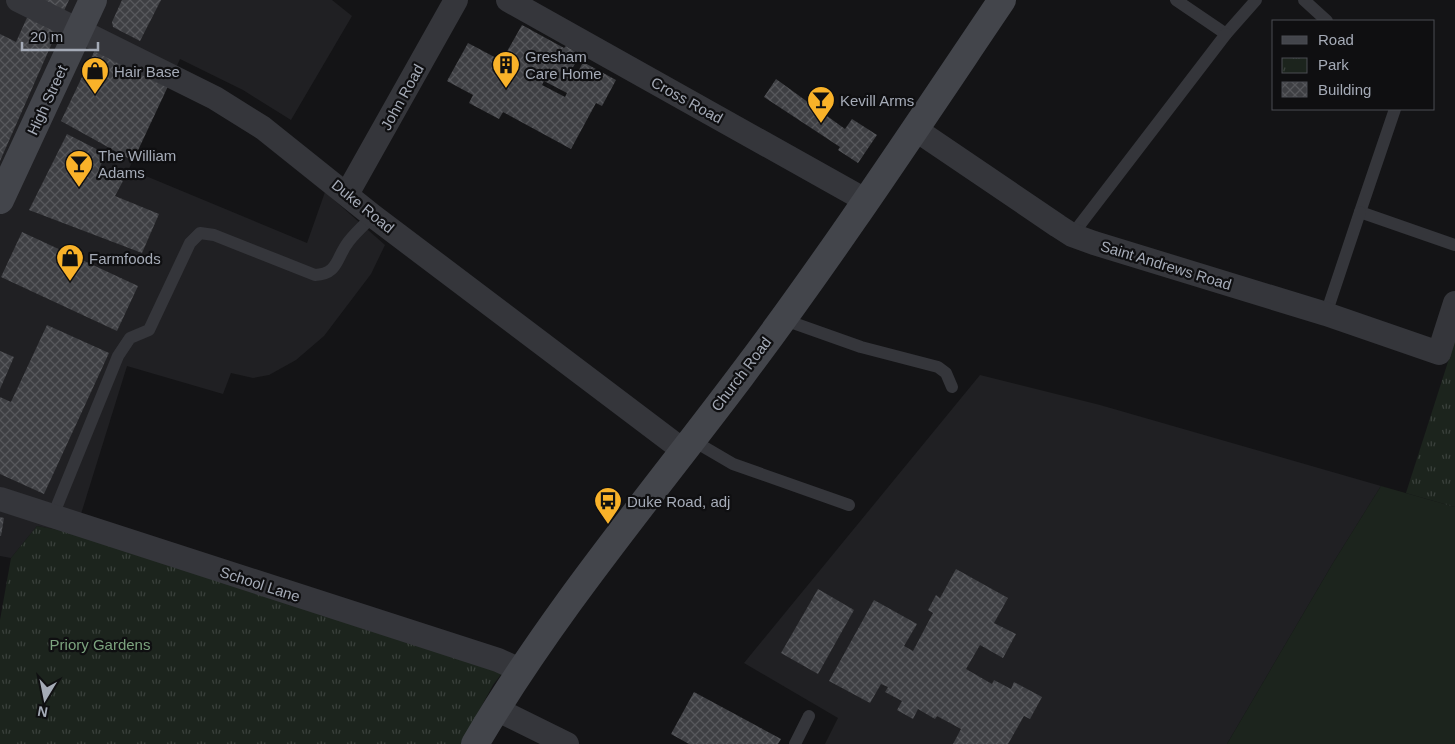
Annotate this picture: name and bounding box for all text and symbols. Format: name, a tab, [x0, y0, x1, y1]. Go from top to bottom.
scale bar	[22, 20, 99, 52]
legend	[1272, 20, 1435, 110]
text: 20 m	[30, 28, 63, 45]
text: Road	[1318, 31, 1354, 48]
place label: Gresham Care Home	[525, 48, 602, 82]
building icon: Gresham Care Home	[491, 50, 521, 89]
shop icon: Hair Base	[80, 56, 110, 95]
text: Park	[1318, 56, 1349, 73]
street label: John Road	[377, 61, 427, 133]
street label: High Street	[23, 62, 71, 138]
place label: Hair Base	[114, 63, 180, 80]
street label: Cross Road	[648, 73, 726, 127]
text: Building	[1318, 81, 1371, 98]
bar icon: Kevill Arms	[806, 85, 836, 124]
place label: Kevill Arms	[840, 92, 914, 109]
place label: The William Adams	[98, 147, 176, 181]
bar icon: The William Adams	[64, 149, 94, 188]
street label: Duke Road	[328, 176, 398, 236]
street label: Saint Andrews Road	[1099, 237, 1233, 293]
shop icon: Farmfoods	[55, 243, 85, 282]
place label: Farmfoods	[89, 250, 161, 267]
street label: Church Road	[708, 334, 774, 414]
bus stop icon: Duke Road, adj	[593, 486, 623, 525]
place label: Duke Road, adj	[627, 493, 730, 510]
street label: School Lane	[218, 563, 302, 605]
park label: Priory Gardens	[50, 636, 150, 653]
north arrow	[20, 674, 70, 724]
text: N	[36, 703, 49, 721]

